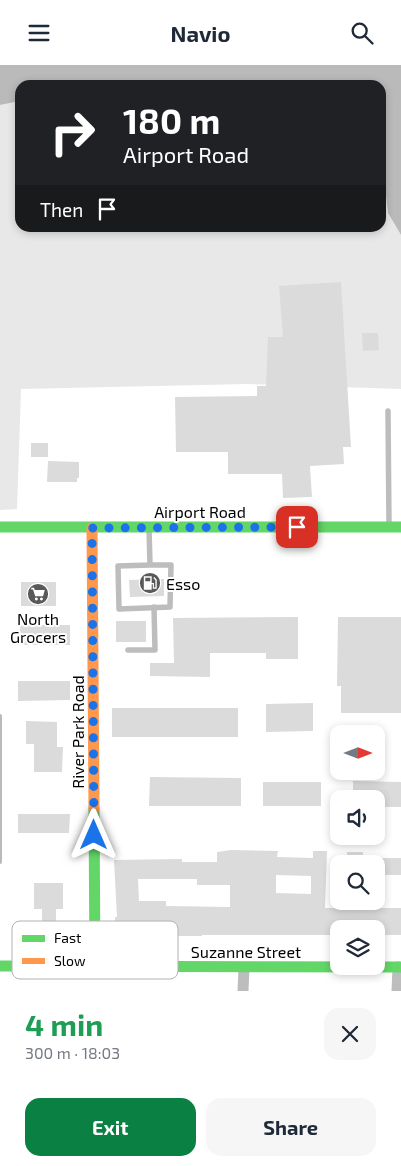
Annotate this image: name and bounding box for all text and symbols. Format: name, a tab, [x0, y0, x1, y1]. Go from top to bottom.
icon: menu	[25, 19, 53, 47]
icon: search	[348, 19, 376, 47]
text: Navio	[171, 20, 230, 46]
text: 180 m	[123, 99, 220, 141]
icon: right	[40, 100, 105, 165]
text: Airport Road	[123, 141, 249, 167]
icon: arrive	[93, 195, 121, 223]
text: Then	[40, 198, 83, 221]
street label: Airport Road	[154, 502, 246, 521]
pin	[276, 506, 318, 548]
icon: arrive	[283, 513, 311, 541]
fuel station icon: Esso	[138, 571, 162, 595]
place label: Esso	[166, 574, 200, 593]
supermarket icon: North Grocers	[26, 582, 50, 606]
place label: North Grocers	[10, 609, 66, 646]
street label: River Park Road	[68, 675, 87, 789]
north arrow	[330, 725, 385, 780]
map controls	[330, 725, 385, 975]
button: sound	[330, 790, 385, 845]
position arrow	[67, 808, 119, 860]
button: search	[330, 855, 385, 910]
button: layers	[330, 920, 385, 975]
legend	[12, 921, 178, 979]
text: Fast	[54, 929, 81, 946]
street label: Suzanne Street	[191, 942, 301, 961]
text: Slow	[54, 952, 86, 969]
text: 4 min	[25, 1006, 103, 1042]
button: close	[324, 1008, 376, 1060]
text: 300 m · 18:03	[25, 1043, 120, 1062]
button: Exit	[25, 1098, 196, 1156]
button: Share	[206, 1098, 376, 1156]

